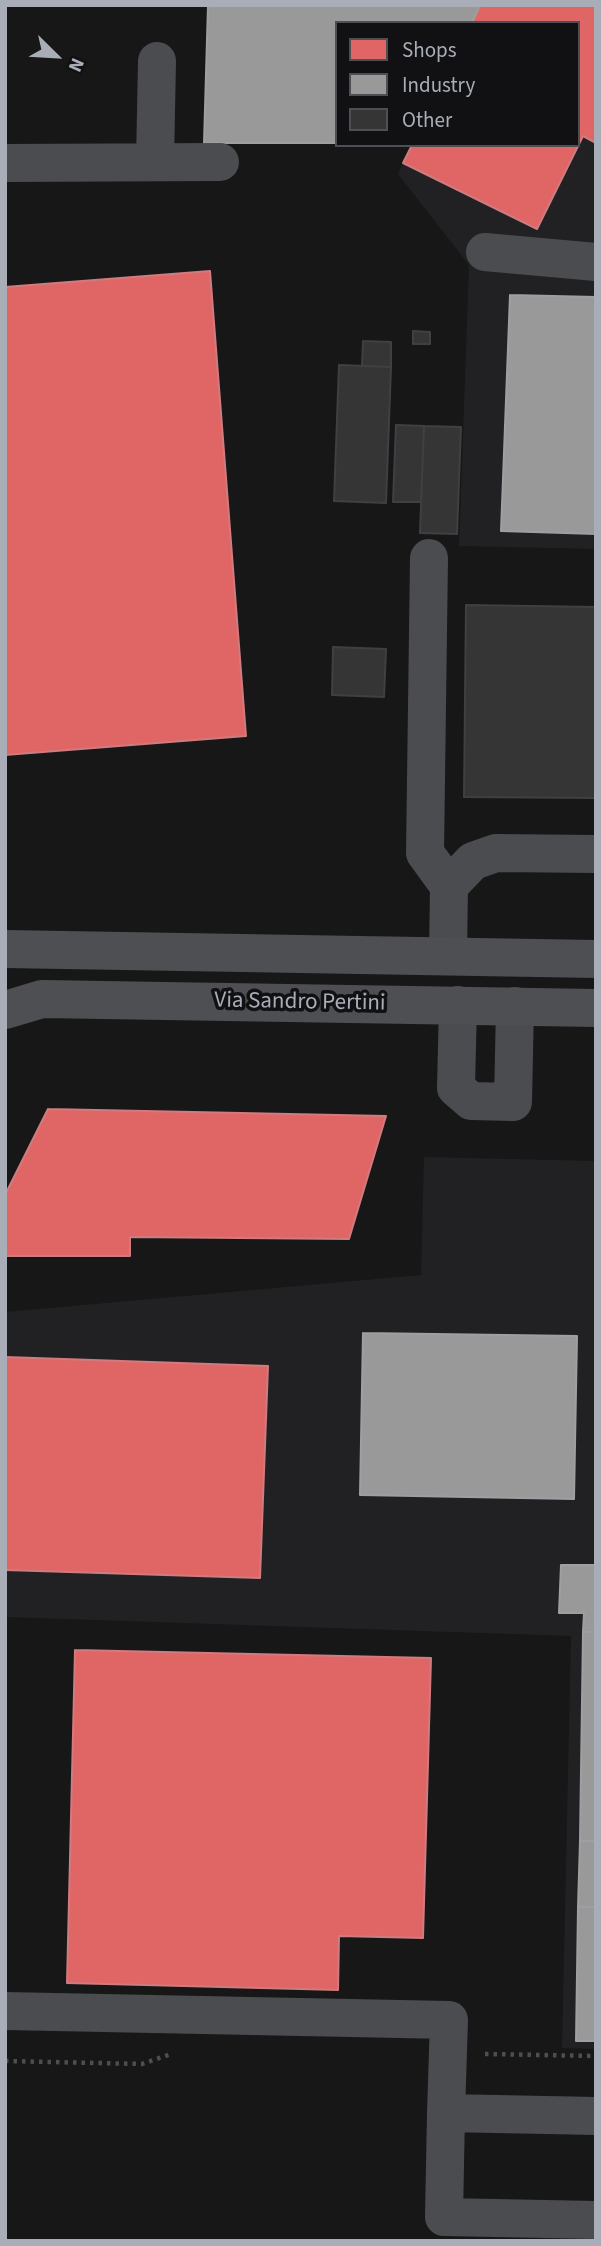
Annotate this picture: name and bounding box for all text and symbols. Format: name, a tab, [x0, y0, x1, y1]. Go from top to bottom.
north arrow	[21, 21, 91, 91]
legend	[335, 21, 580, 147]
text: Shops	[402, 35, 456, 65]
text: N	[61, 53, 91, 76]
text: Industry	[402, 70, 475, 100]
text: Other	[402, 105, 452, 135]
street label: Via Sandro Pertini	[214, 988, 386, 1018]

